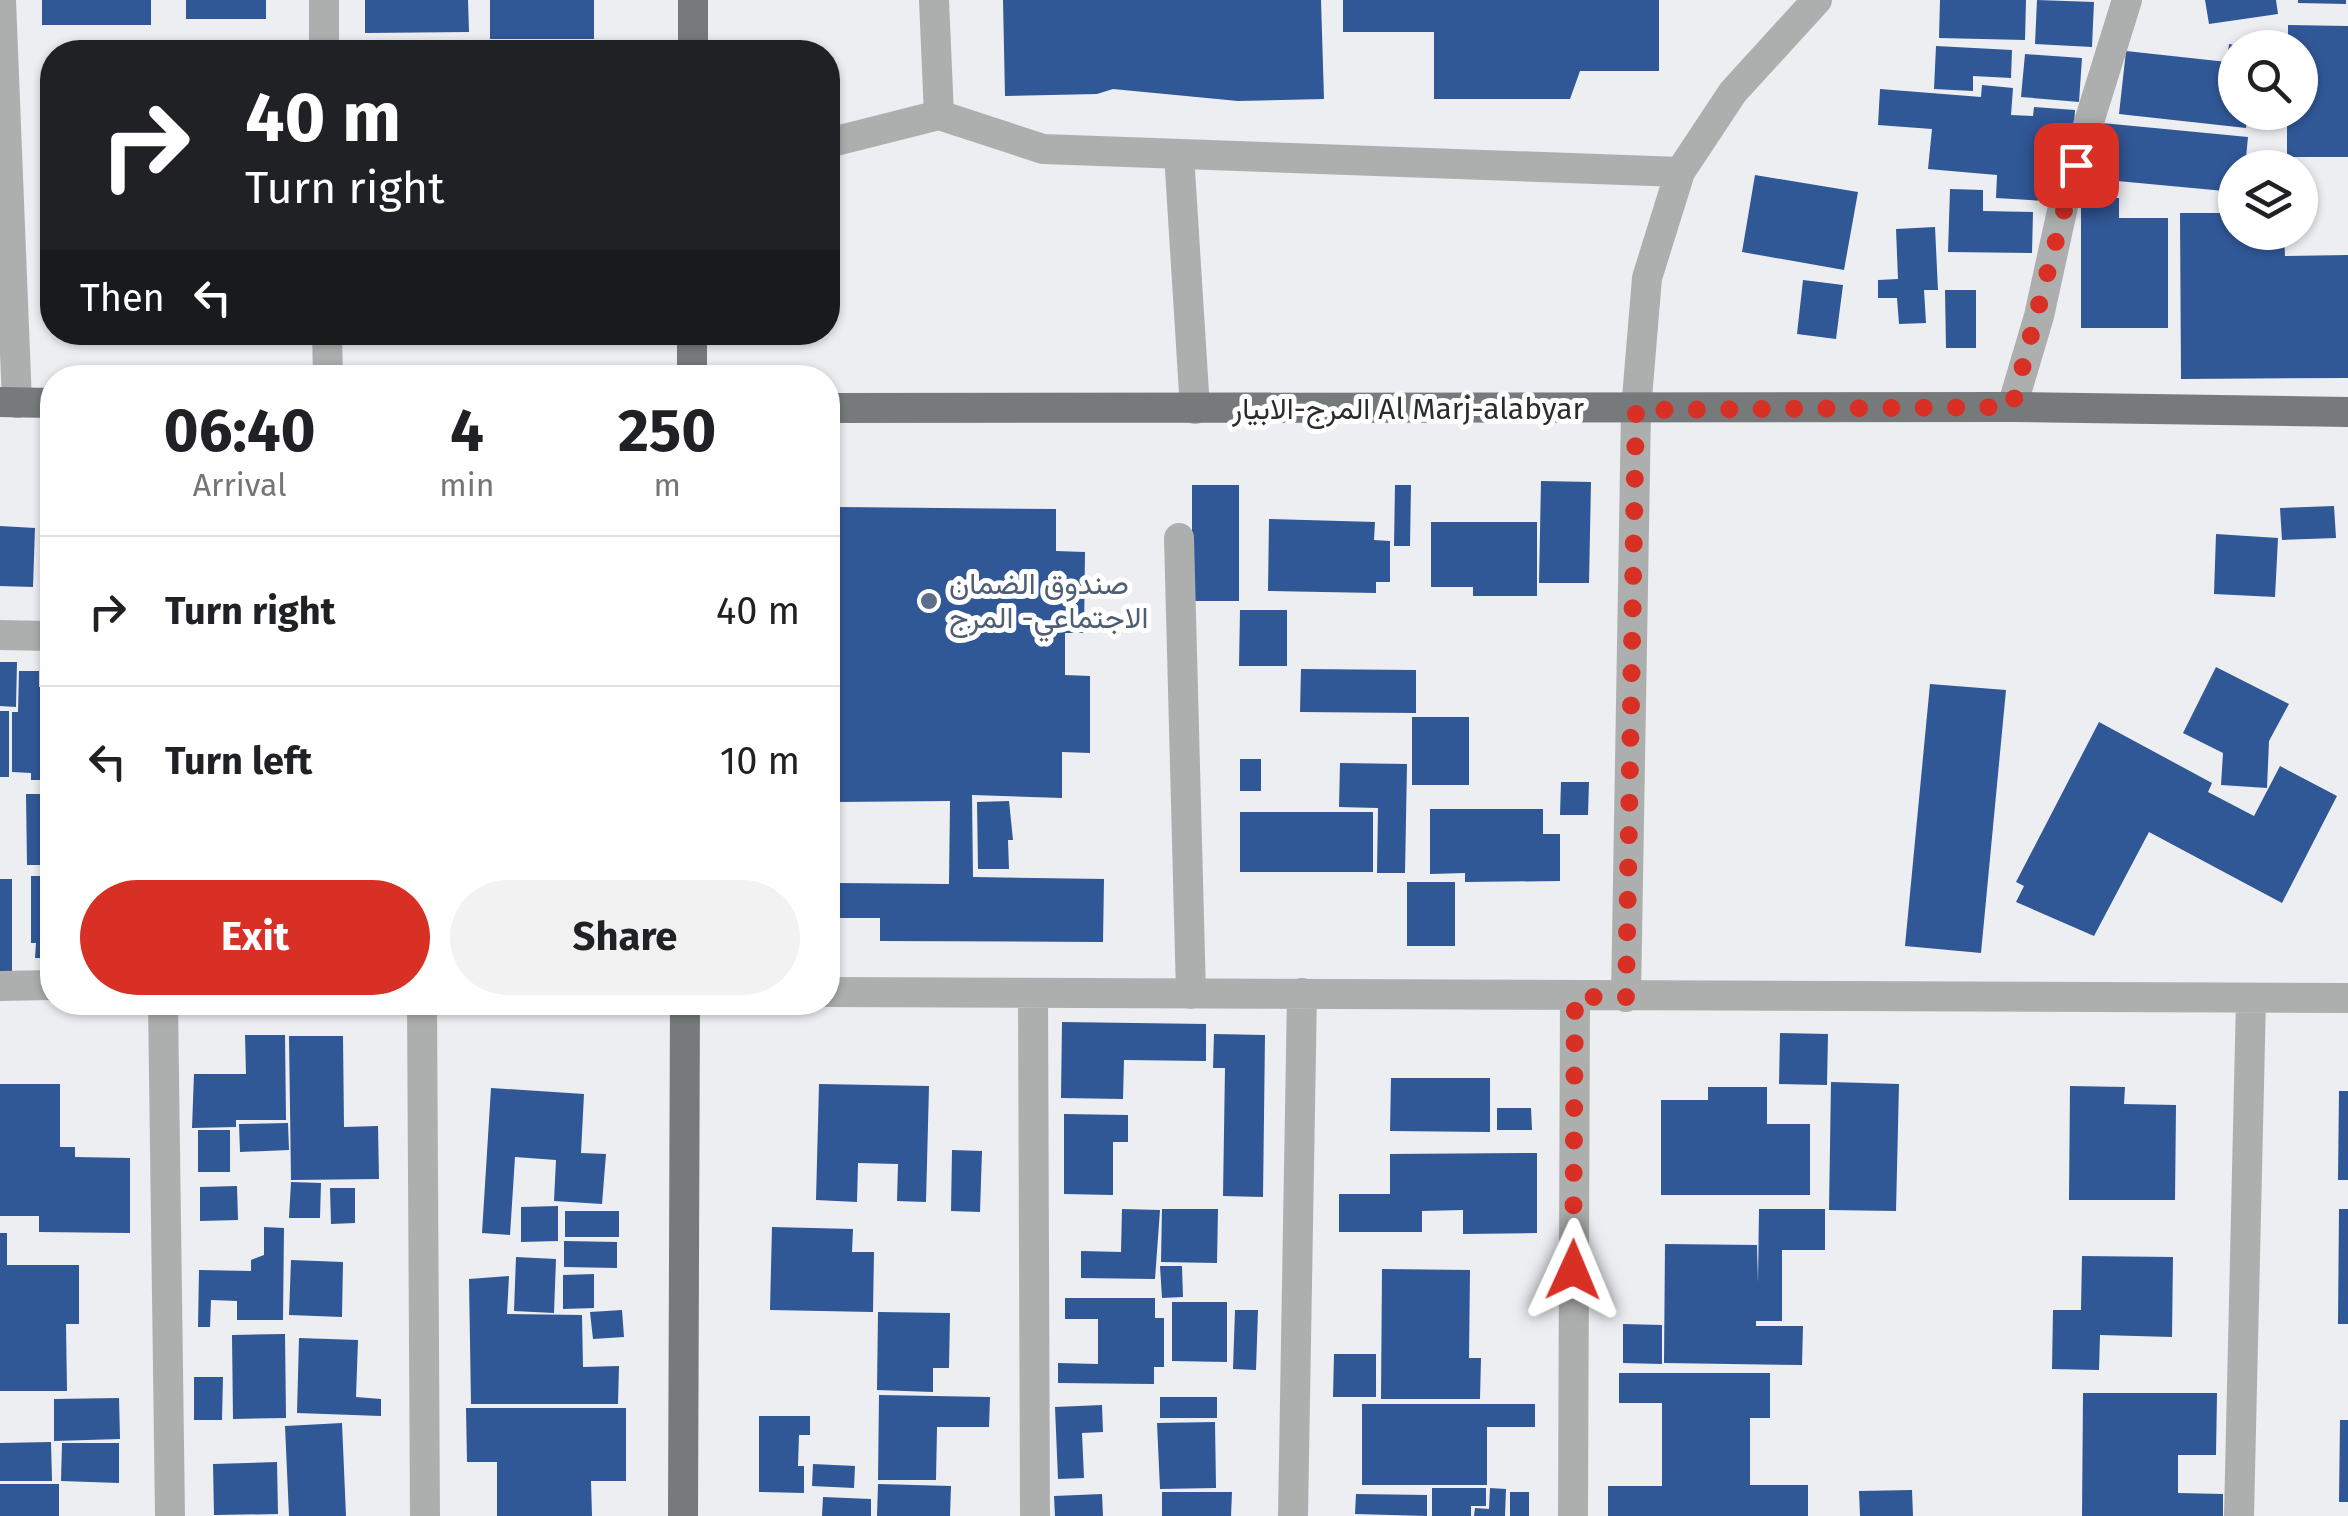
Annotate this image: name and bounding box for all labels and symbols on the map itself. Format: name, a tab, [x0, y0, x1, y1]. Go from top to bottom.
pin	[2034, 123, 2119, 208]
street label: المرج-الابيار Al Marj-alabyar	[1231, 391, 1584, 429]
place label: صندوق الضمان الاجتماعي- المرج	[949, 566, 1149, 642]
marker: صندوق الضمان الاجتماعي- المرج	[918, 590, 940, 612]
position arrow	[1521, 1218, 1625, 1322]

